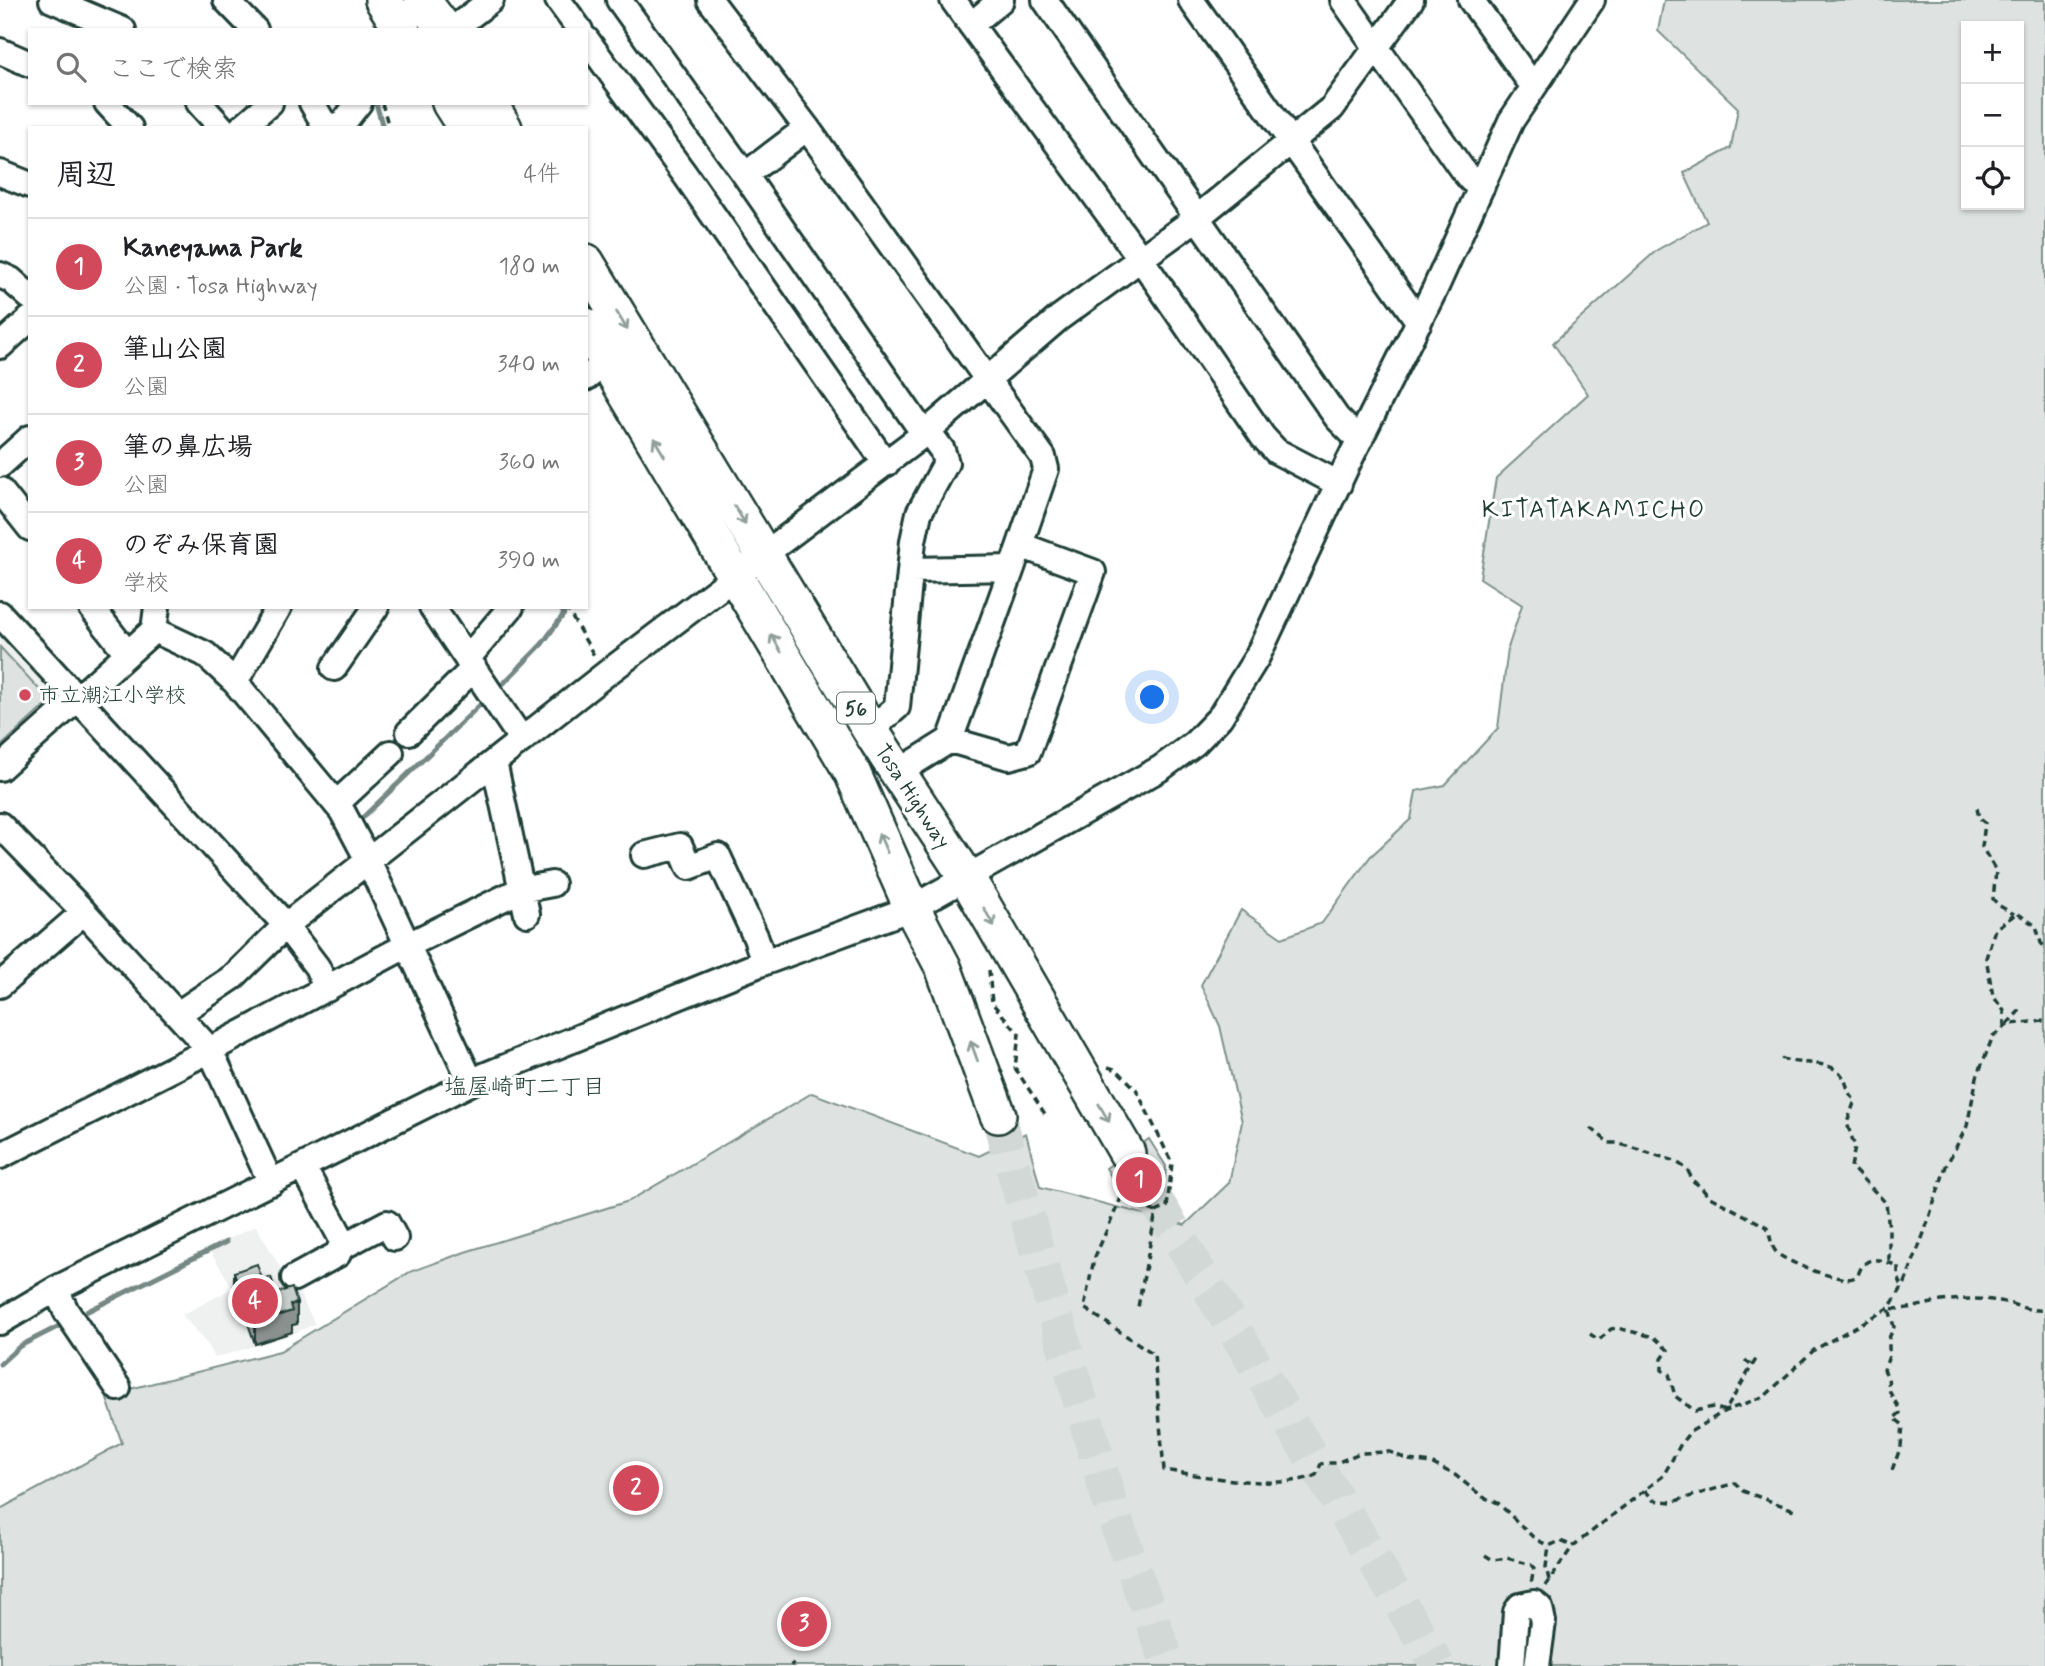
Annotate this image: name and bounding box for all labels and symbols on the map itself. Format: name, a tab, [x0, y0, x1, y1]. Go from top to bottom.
one-way arrow	[615, 310, 629, 330]
one-way arrow	[652, 438, 666, 458]
district label: KITATAKAMICHO	[1482, 495, 1706, 526]
one-way arrow	[733, 505, 747, 525]
one-way arrow	[769, 633, 783, 653]
your location	[1135, 680, 1169, 714]
place label: 市立潮江小学校	[39, 682, 186, 710]
marker: 市立潮江小学校	[17, 687, 33, 703]
road number: 56	[837, 692, 875, 723]
street label: Tosa Highway	[868, 739, 956, 854]
one-way arrow	[876, 833, 889, 854]
one-way arrow	[982, 906, 996, 926]
one-way arrow	[967, 1041, 980, 1063]
district label: 塩屋崎町二丁目	[445, 1073, 606, 1103]
one-way arrow	[1097, 1102, 1111, 1122]
pin: 1	[1116, 1154, 1162, 1206]
pin: 4	[232, 1275, 278, 1327]
pin: 2	[613, 1462, 659, 1514]
pin: 3	[781, 1598, 827, 1650]

